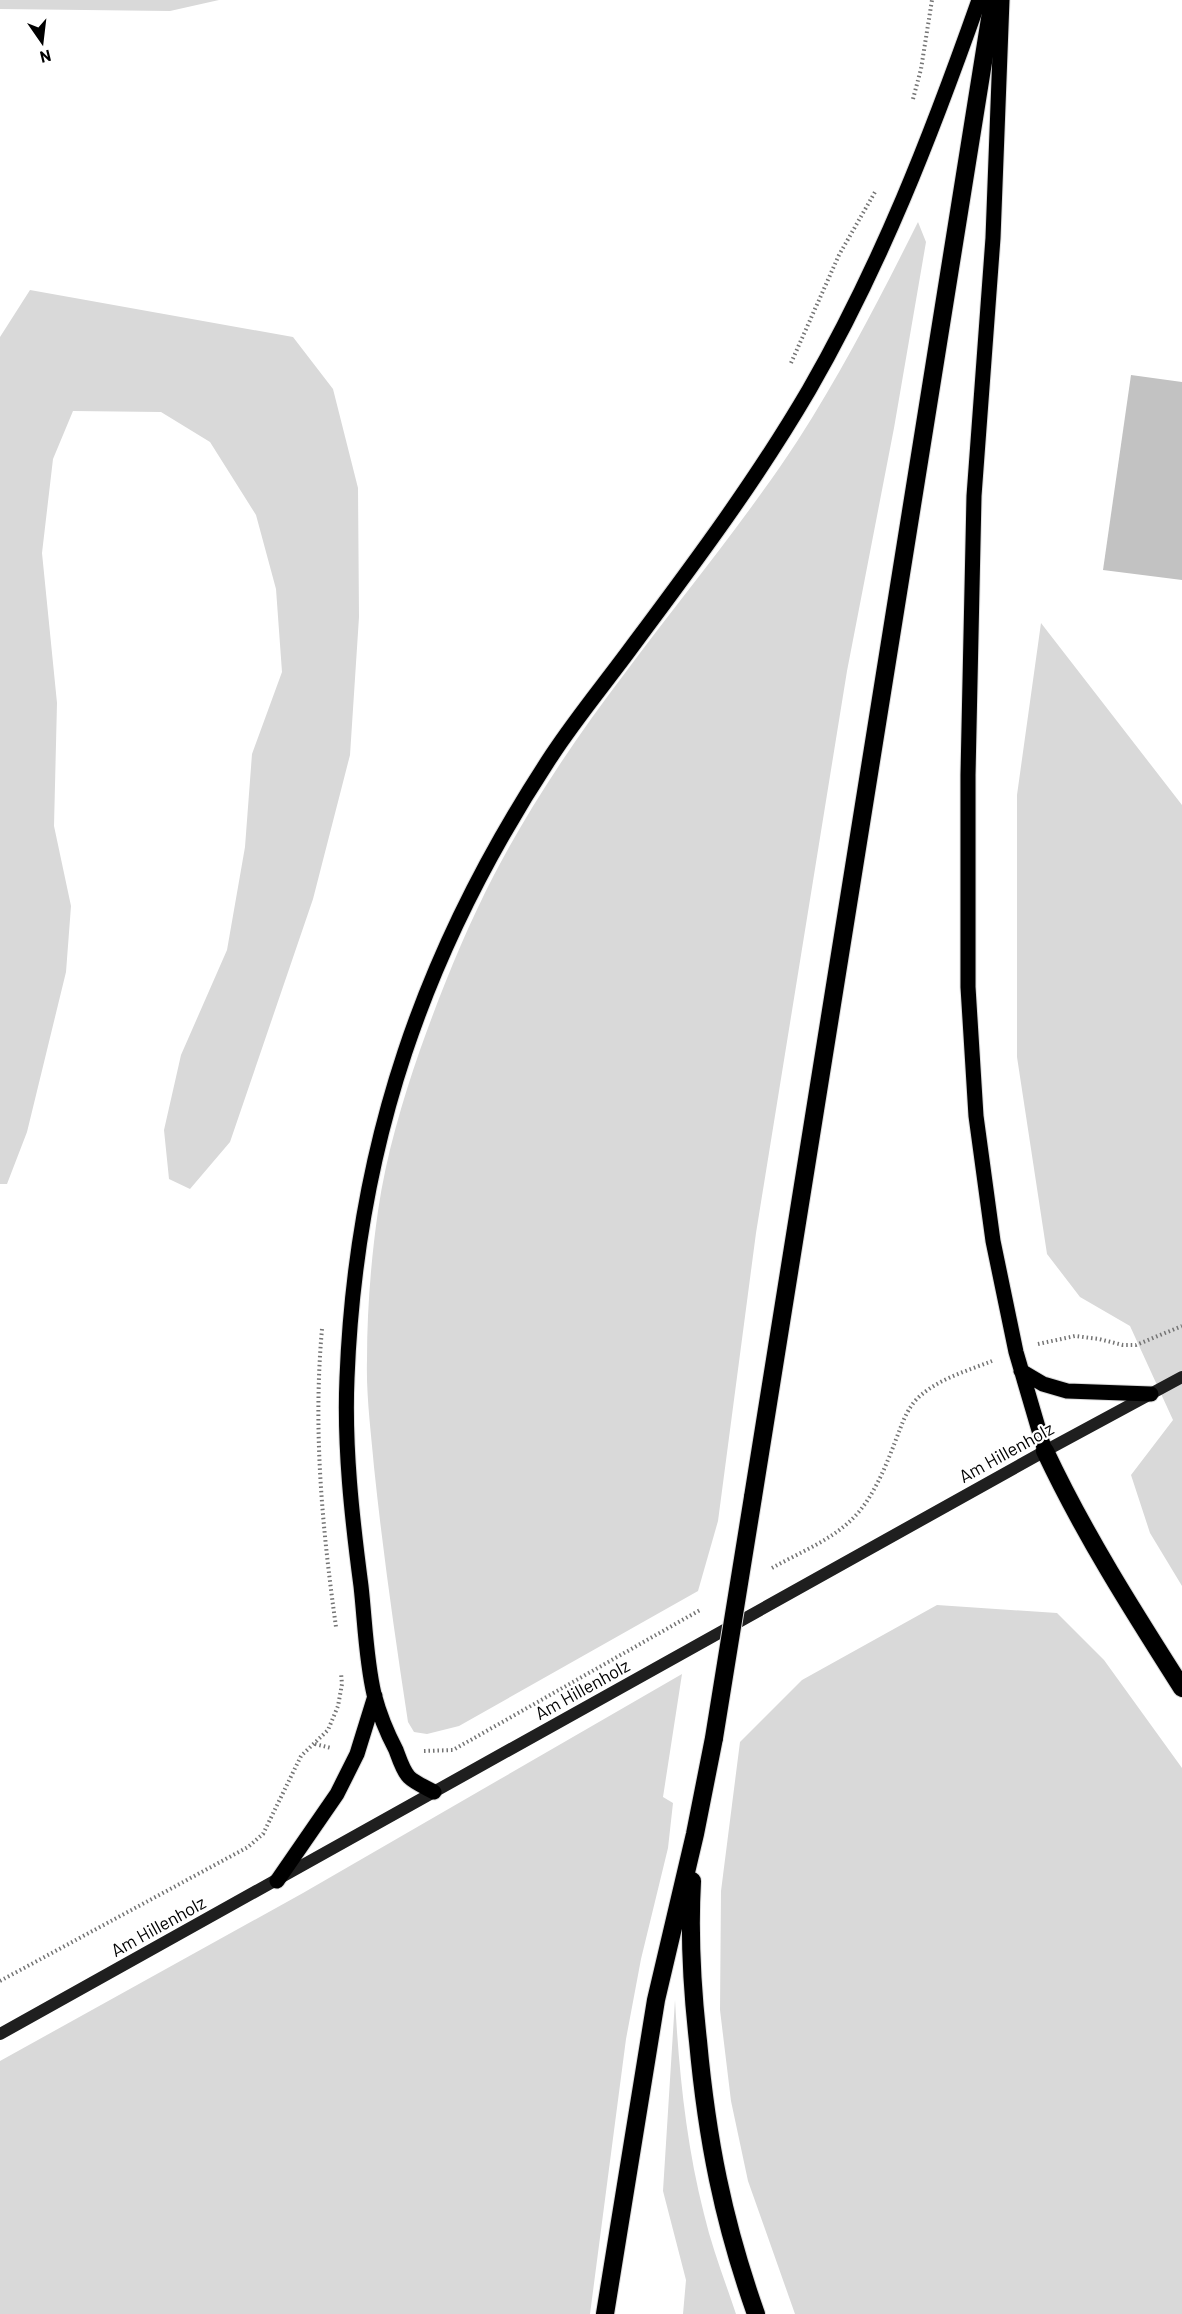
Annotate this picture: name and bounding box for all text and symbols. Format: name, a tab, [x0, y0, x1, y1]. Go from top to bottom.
north arrow	[12, 12, 72, 72]
text: N	[38, 47, 53, 68]
street label: Am Hillenholz	[955, 1417, 1057, 1487]
street label: Am Hillenholz	[531, 1654, 633, 1724]
street label: Am Hillenholz	[107, 1891, 209, 1961]

